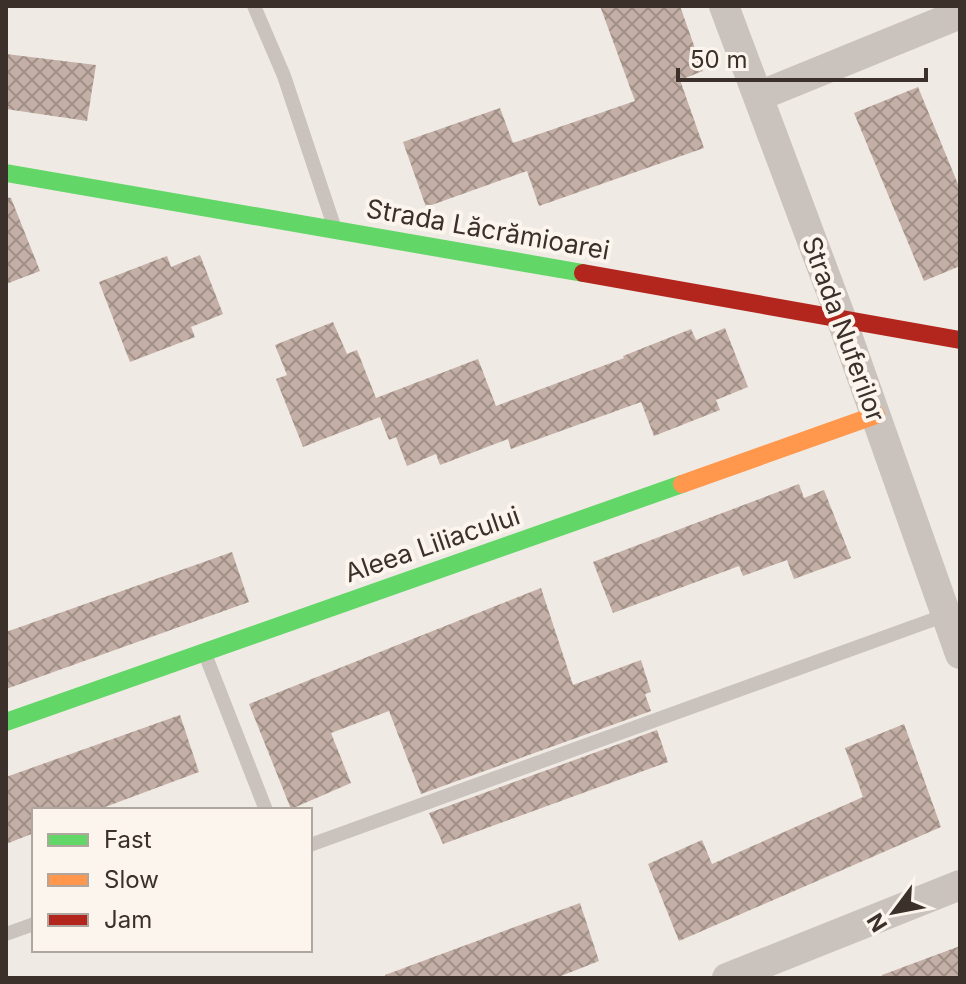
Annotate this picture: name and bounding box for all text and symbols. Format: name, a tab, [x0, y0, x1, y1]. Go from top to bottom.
scale bar	[678, 32, 926, 82]
text: 50 m	[690, 45, 748, 74]
street label: Strada Lăcrămioarei	[364, 192, 612, 266]
street label: Strada Nuferilor	[796, 232, 892, 426]
street label: Aleea Liliacului	[340, 500, 524, 588]
legend	[32, 808, 312, 952]
text: Fast	[104, 825, 152, 854]
text: Slow	[104, 865, 159, 894]
north arrow	[854, 872, 934, 952]
text: Jam	[104, 905, 152, 934]
text: N	[862, 909, 893, 937]

